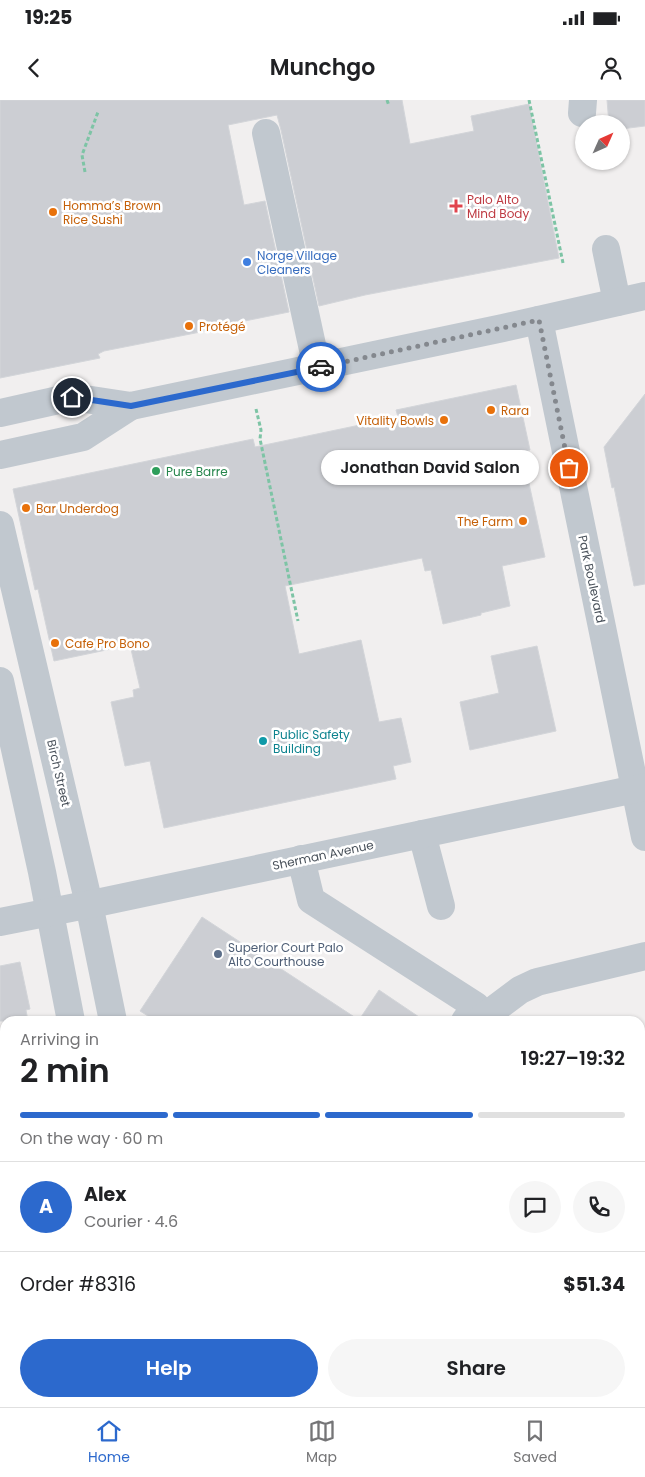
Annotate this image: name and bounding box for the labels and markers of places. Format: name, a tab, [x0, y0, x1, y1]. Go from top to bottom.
place label: Palo Alto Mind Body	[467, 191, 529, 222]
place label: Homma’s Brown Rice Sushi	[63, 197, 161, 228]
marker: Palo Alto Mind Body	[449, 199, 463, 213]
marker: Homma’s Brown Rice Sushi	[47, 206, 59, 218]
place label: Norge Village Cleaners	[257, 247, 337, 278]
marker: Norge Village Cleaners	[241, 256, 253, 268]
place label: Protégé	[199, 318, 245, 335]
marker: Protégé	[183, 320, 195, 332]
pin	[51, 376, 93, 418]
place label: Rara	[501, 402, 529, 419]
marker: Rara	[485, 404, 497, 416]
place label: Vitality Bowls	[356, 412, 434, 429]
marker: Vitality Bowls	[438, 414, 450, 426]
pin	[548, 447, 590, 489]
callout: Jonathan David Salon	[322, 450, 539, 486]
place label: Pure Barre	[166, 463, 228, 480]
marker: Pure Barre	[150, 465, 162, 477]
place label: Bar Underdog	[36, 500, 119, 517]
marker: Bar Underdog	[20, 502, 32, 514]
place label: The Farm	[457, 513, 513, 530]
marker: The Farm	[517, 515, 529, 527]
place label: Cafe Pro Bono	[65, 635, 150, 652]
marker: Cafe Pro Bono	[49, 637, 61, 649]
place label: Public Safety Building	[273, 726, 350, 757]
marker: Public Safety Building	[257, 735, 269, 747]
place label: Superior Court Palo Alto Courthouse	[228, 939, 344, 970]
marker: Superior Court Palo Alto Courthouse	[212, 948, 224, 960]

